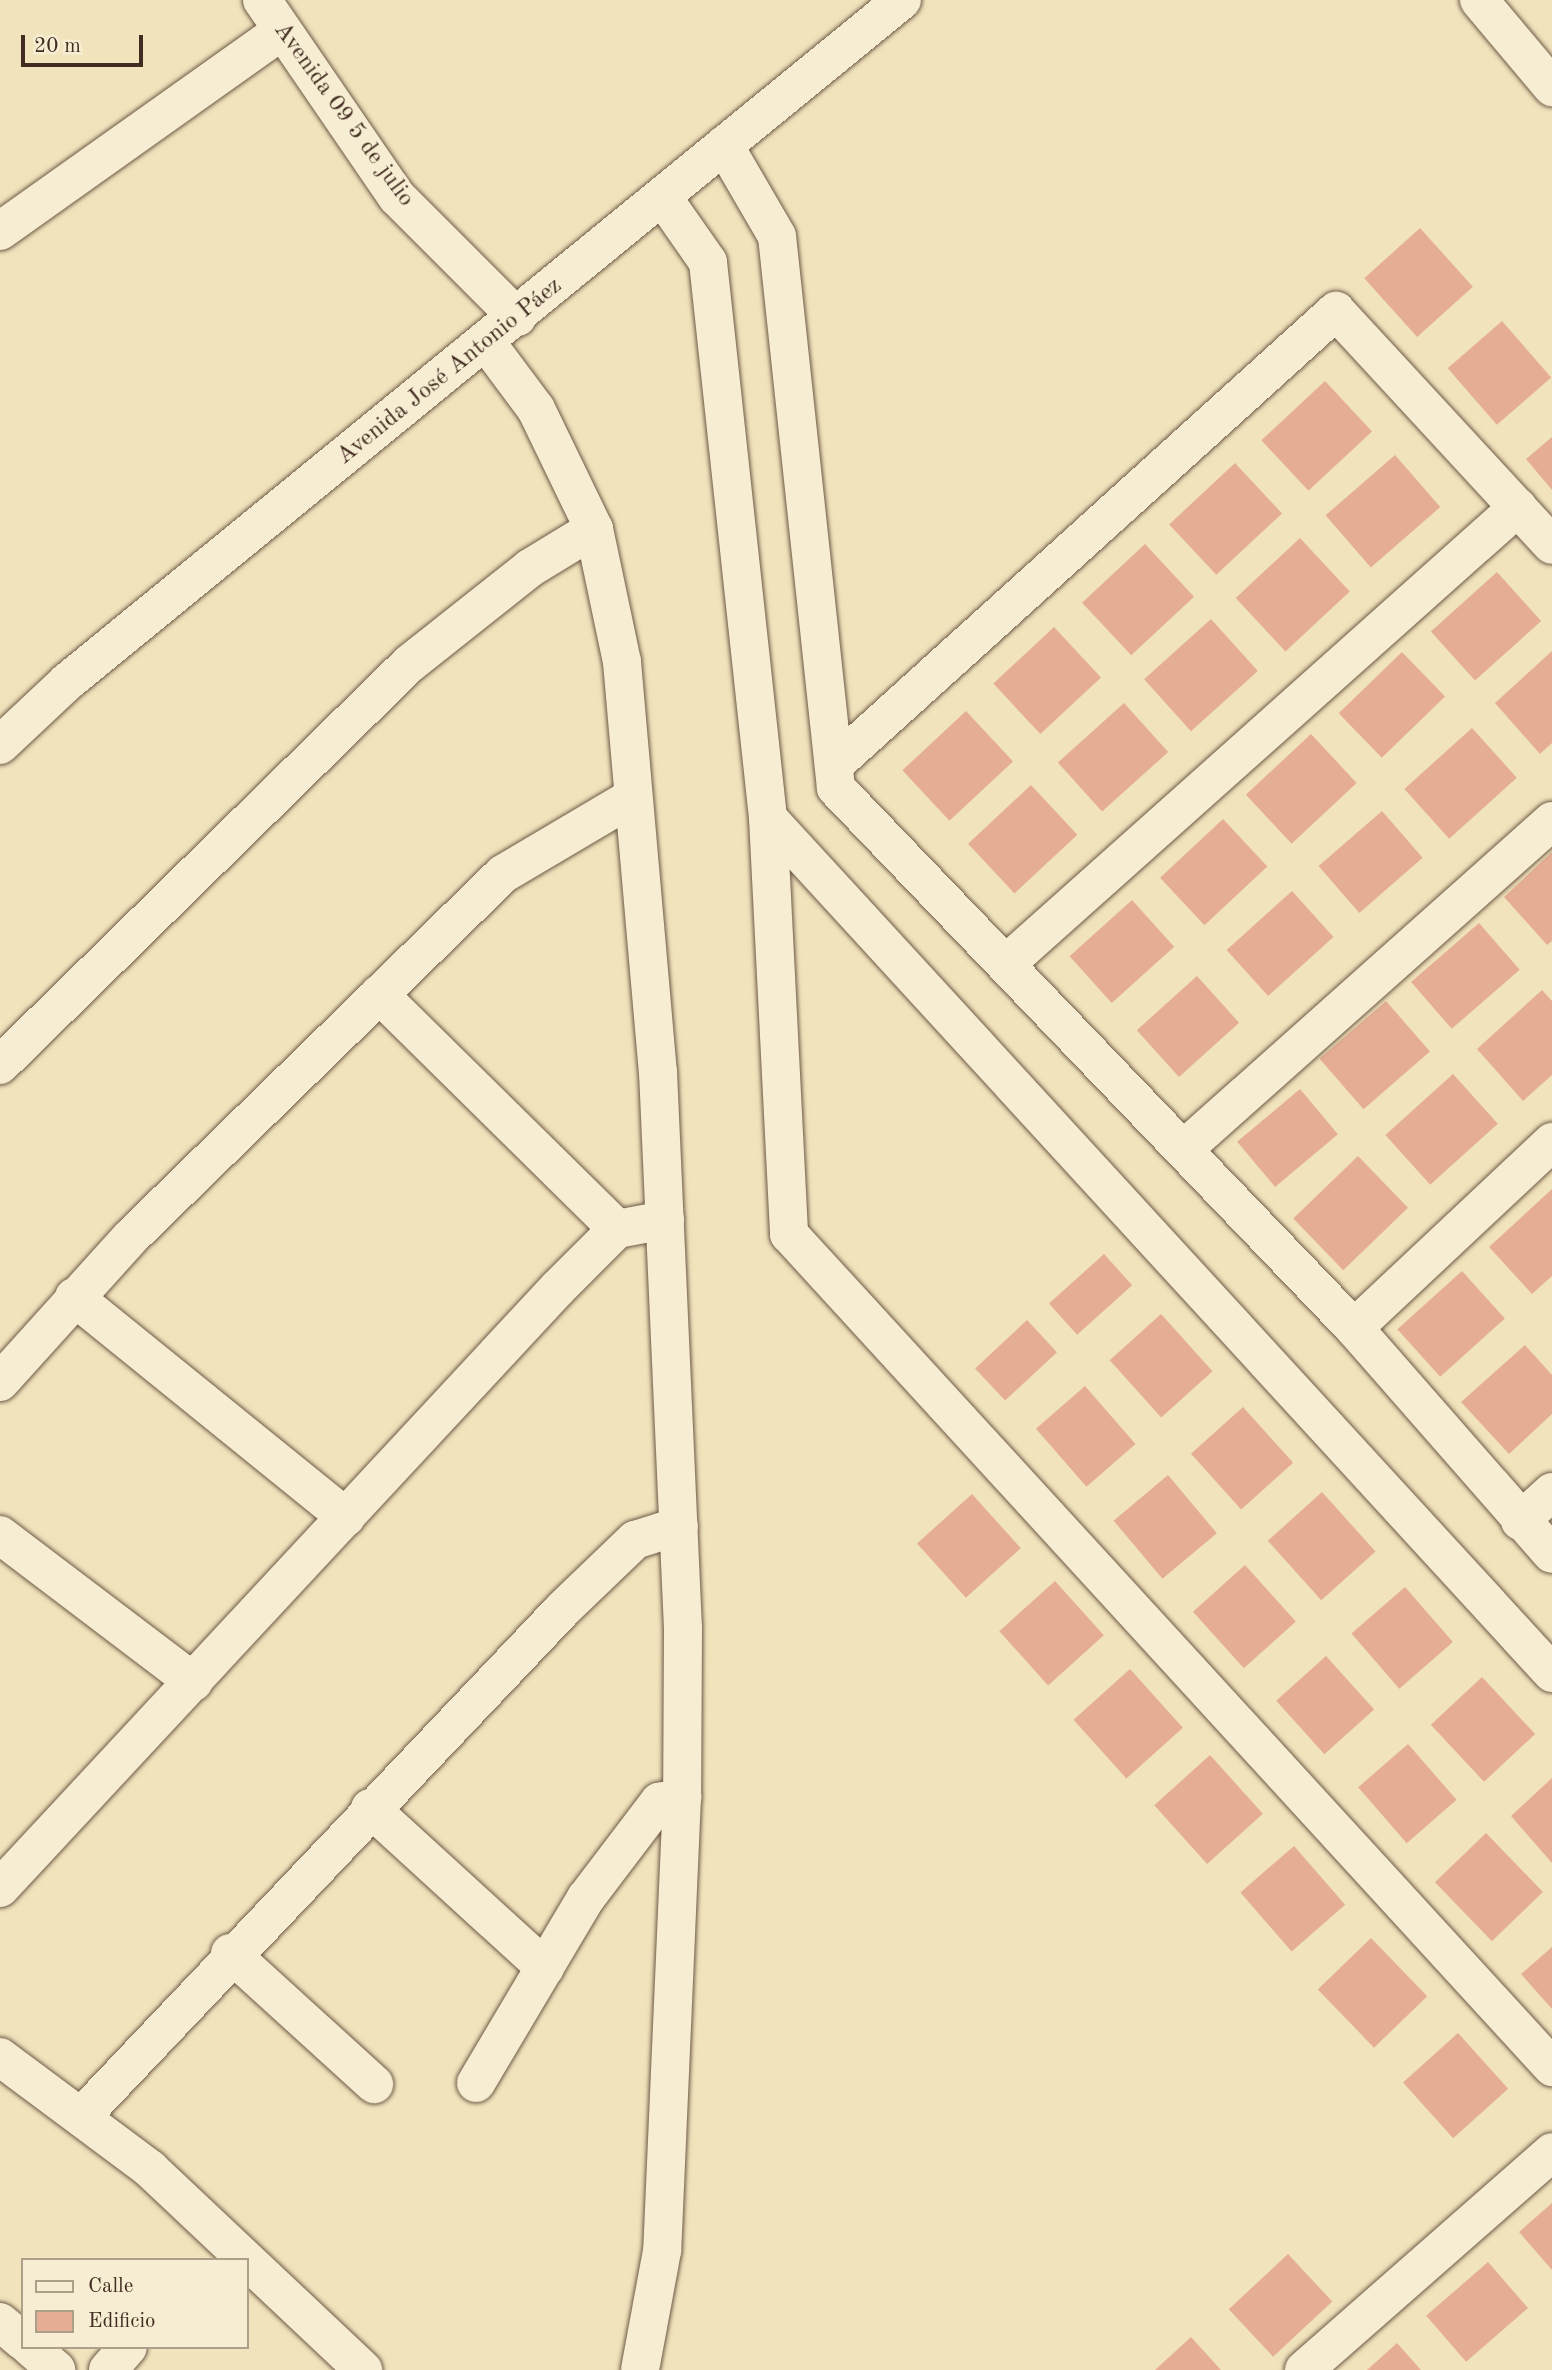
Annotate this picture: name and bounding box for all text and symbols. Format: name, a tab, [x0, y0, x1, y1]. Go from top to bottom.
street label: Avenida 09 5 de julio	[266, 17, 420, 213]
scale bar	[24, 21, 147, 65]
text: 20 m	[34, 36, 81, 57]
street label: Avenida José Antonio Páez	[332, 272, 568, 472]
legend	[21, 2258, 248, 2349]
text: Calle	[88, 2276, 133, 2297]
text: Edificio	[88, 2311, 156, 2332]

